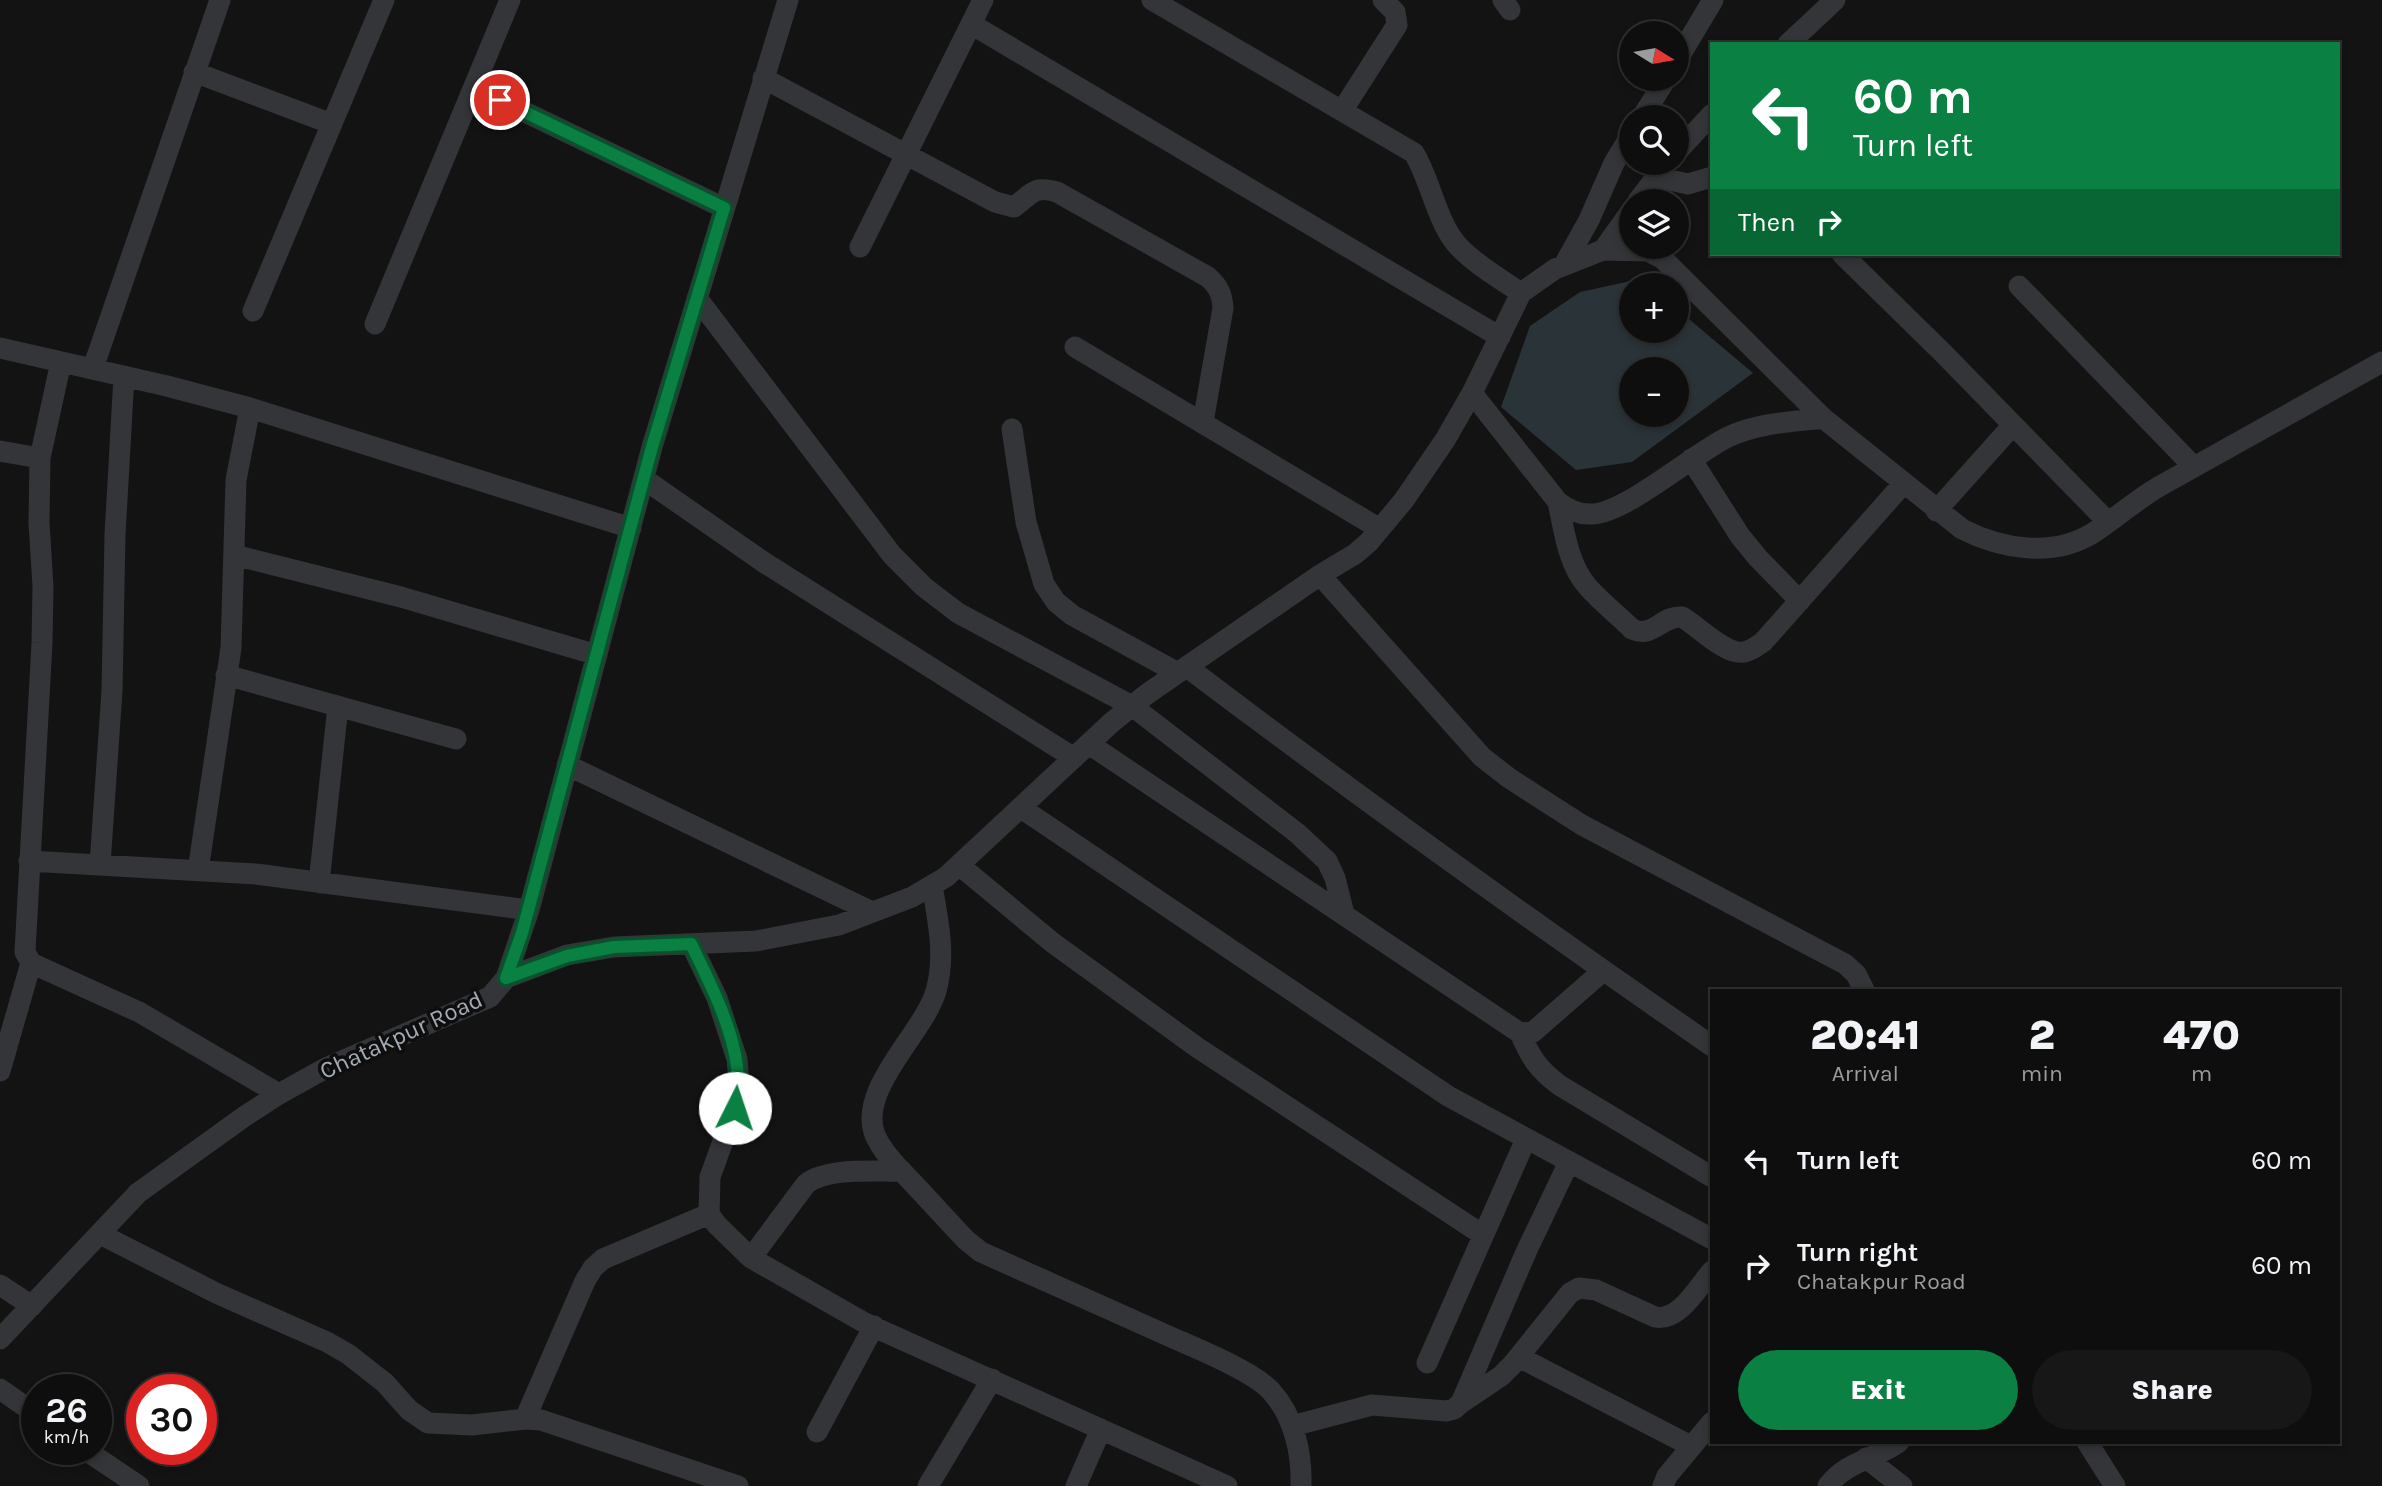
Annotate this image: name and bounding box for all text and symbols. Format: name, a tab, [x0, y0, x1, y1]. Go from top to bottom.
north arrow	[1619, 21, 1689, 91]
map controls	[1619, 21, 1689, 427]
text: 60 m	[1853, 68, 1973, 125]
pin	[470, 70, 530, 130]
icon: left	[1738, 70, 1829, 161]
icon: arrive	[481, 81, 519, 119]
button: search	[1619, 105, 1689, 175]
text: Turn left	[1853, 127, 1973, 164]
button: layers	[1619, 189, 1689, 259]
icon: right	[1810, 203, 1848, 241]
text: Then	[1738, 207, 1796, 238]
button: +	[1619, 273, 1689, 343]
button: −	[1619, 357, 1689, 427]
street label: Chatakpur Road	[315, 985, 487, 1085]
text: 20:41	[1810, 1010, 1921, 1060]
text: 2	[2029, 1010, 2055, 1060]
text: 470	[2163, 1010, 2240, 1060]
text: Arrival	[1832, 1060, 1899, 1087]
text: min	[2021, 1060, 2063, 1087]
text: m	[2191, 1060, 2212, 1087]
position arrow	[698, 1071, 772, 1145]
icon: left	[1738, 1142, 1776, 1180]
text: Turn left	[1797, 1145, 1899, 1176]
text: 60 m	[2251, 1145, 2312, 1176]
text: Turn right	[1797, 1237, 1918, 1268]
icon: right	[1738, 1247, 1776, 1285]
text: 60 m	[2251, 1250, 2312, 1281]
text: Chatakpur Road	[1797, 1268, 1966, 1295]
button: Exit	[1738, 1350, 2018, 1430]
button: Share	[2032, 1350, 2312, 1430]
speed limit sign: 30	[126, 1374, 217, 1465]
text: 26	[45, 1390, 88, 1431]
text: km/h	[44, 1426, 89, 1448]

